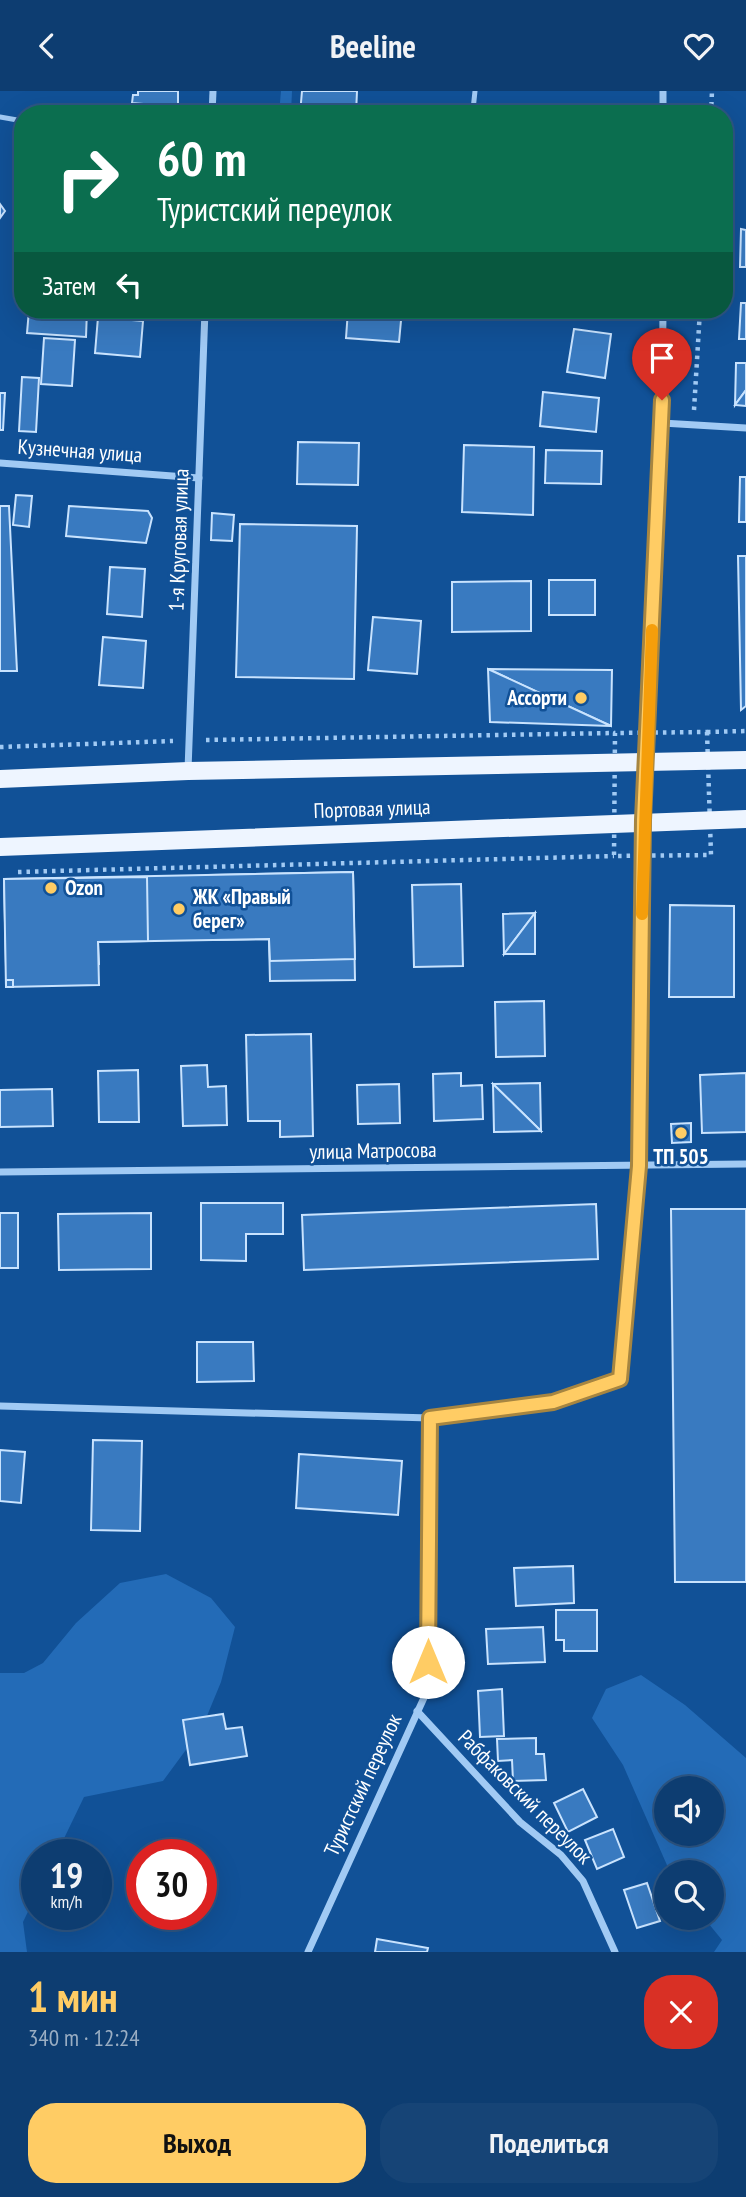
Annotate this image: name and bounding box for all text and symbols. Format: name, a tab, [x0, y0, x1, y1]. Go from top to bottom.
text: Beeline	[330, 25, 416, 67]
icon: back	[28, 27, 66, 65]
icon: heart	[680, 27, 718, 65]
text: 60 m	[157, 126, 246, 190]
icon: right	[42, 133, 133, 224]
text: Туристский переулок	[157, 188, 392, 230]
icon: left	[110, 266, 148, 304]
text: Затем	[42, 269, 96, 302]
pin	[632, 328, 692, 400]
icon: arrive	[643, 339, 681, 377]
street label: Кузнечная улица	[17, 433, 143, 468]
street label: 1-я Круговая улица	[163, 468, 194, 612]
place label: Ассорти	[506, 684, 567, 711]
marker: Ассорти	[573, 690, 589, 706]
street label: Портовая улица	[313, 793, 431, 824]
place label: Ozon	[65, 874, 103, 901]
marker: Ozon	[43, 880, 59, 896]
place label: ЖК «Правый берег»	[192, 883, 291, 934]
marker: ЖК «Правый берег»	[171, 901, 187, 917]
marker: ТП 505	[673, 1125, 689, 1141]
street label: улица Матросова	[309, 1136, 437, 1165]
place label: ТП 505	[653, 1143, 709, 1170]
position arrow	[391, 1625, 465, 1699]
street label: Туристский переулок	[318, 1709, 407, 1860]
street label: Рабфаковский переулок	[453, 1724, 598, 1869]
map controls	[654, 1776, 724, 1930]
button: sound	[654, 1776, 724, 1846]
speed limit sign: 30	[126, 1839, 217, 1930]
text: 19	[50, 1852, 83, 1898]
button: search	[654, 1860, 724, 1930]
text: km/h	[51, 1890, 82, 1913]
text: 1 мин	[28, 1969, 118, 2024]
button: close	[644, 1975, 718, 2049]
text: 340 m · 12:24	[28, 2023, 140, 2052]
button: Выход	[28, 2103, 366, 2183]
button: Поделиться	[380, 2103, 718, 2183]

